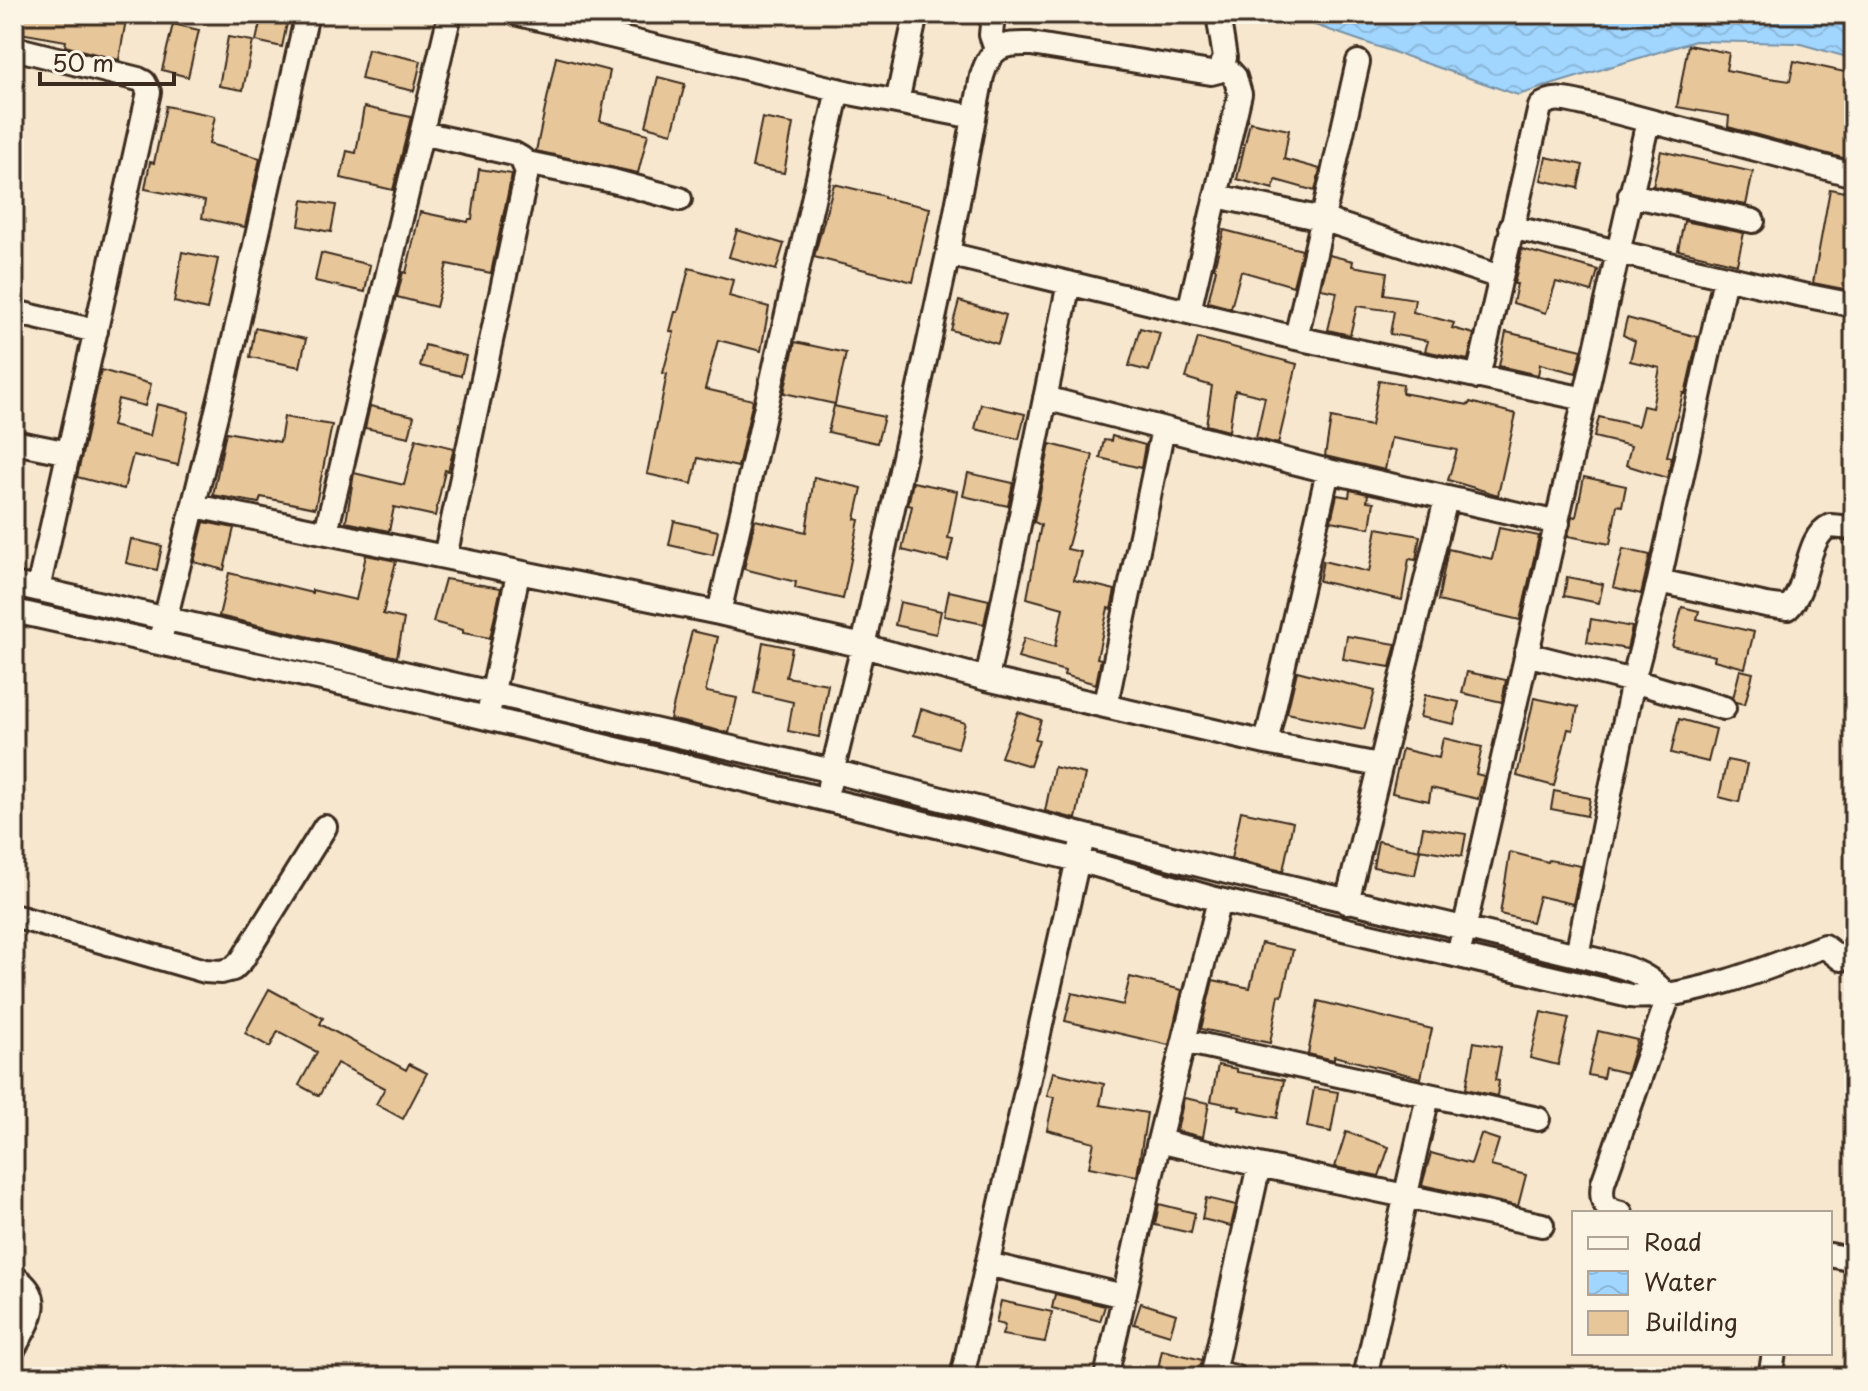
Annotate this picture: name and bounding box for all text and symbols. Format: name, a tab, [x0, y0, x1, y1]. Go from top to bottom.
scale bar	[40, 36, 174, 86]
text: 50 m	[52, 44, 114, 80]
legend	[1572, 1211, 1832, 1355]
text: Road	[1644, 1223, 1702, 1259]
text: Water	[1644, 1263, 1717, 1299]
text: Building	[1644, 1303, 1738, 1339]

